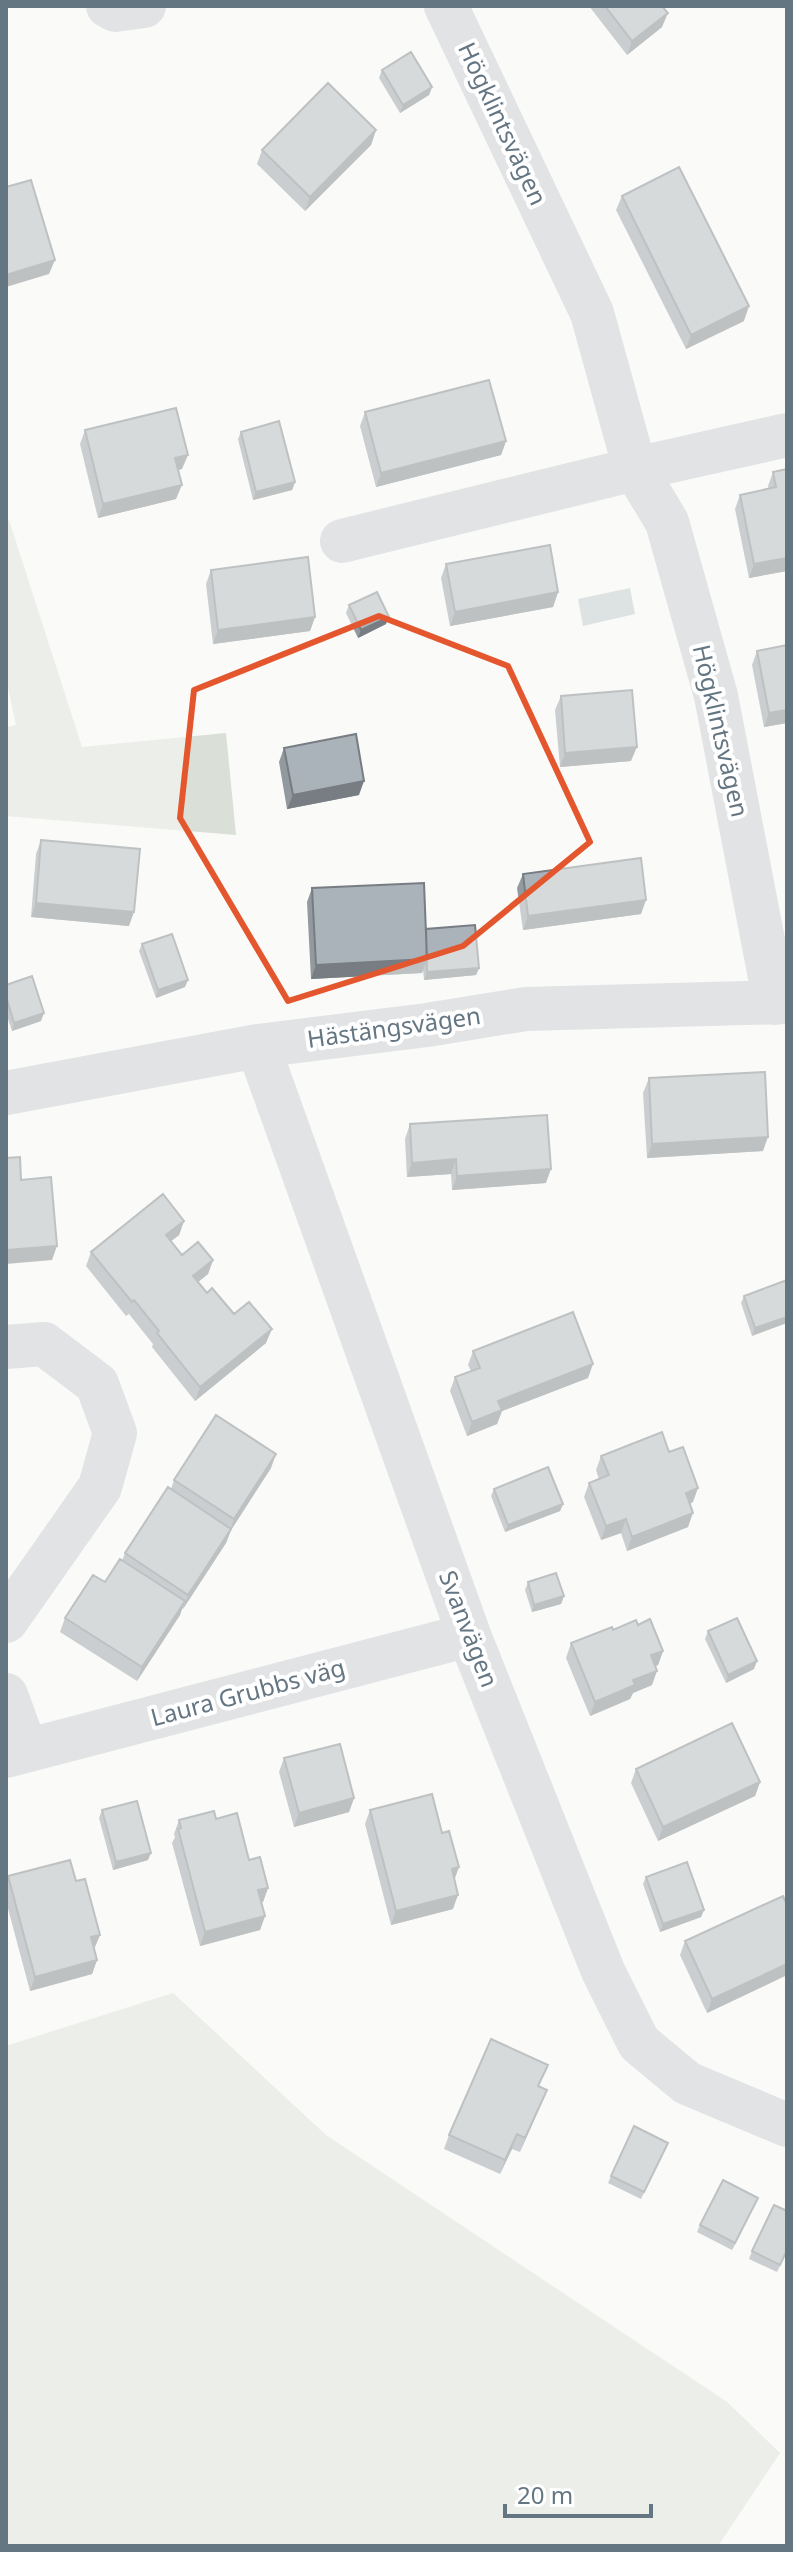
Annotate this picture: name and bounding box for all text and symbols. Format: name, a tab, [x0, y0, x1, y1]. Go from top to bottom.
street label: Högklintsvägen	[451, 37, 556, 210]
street label: Högklintsvägen	[686, 641, 757, 820]
street label: Hästängsvägen	[305, 998, 483, 1055]
street label: Svanvägen	[432, 1565, 507, 1692]
street label: Laura Grubbs väg	[147, 1650, 348, 1733]
scale bar	[505, 2468, 651, 2518]
text: 20 m	[517, 2478, 573, 2511]

